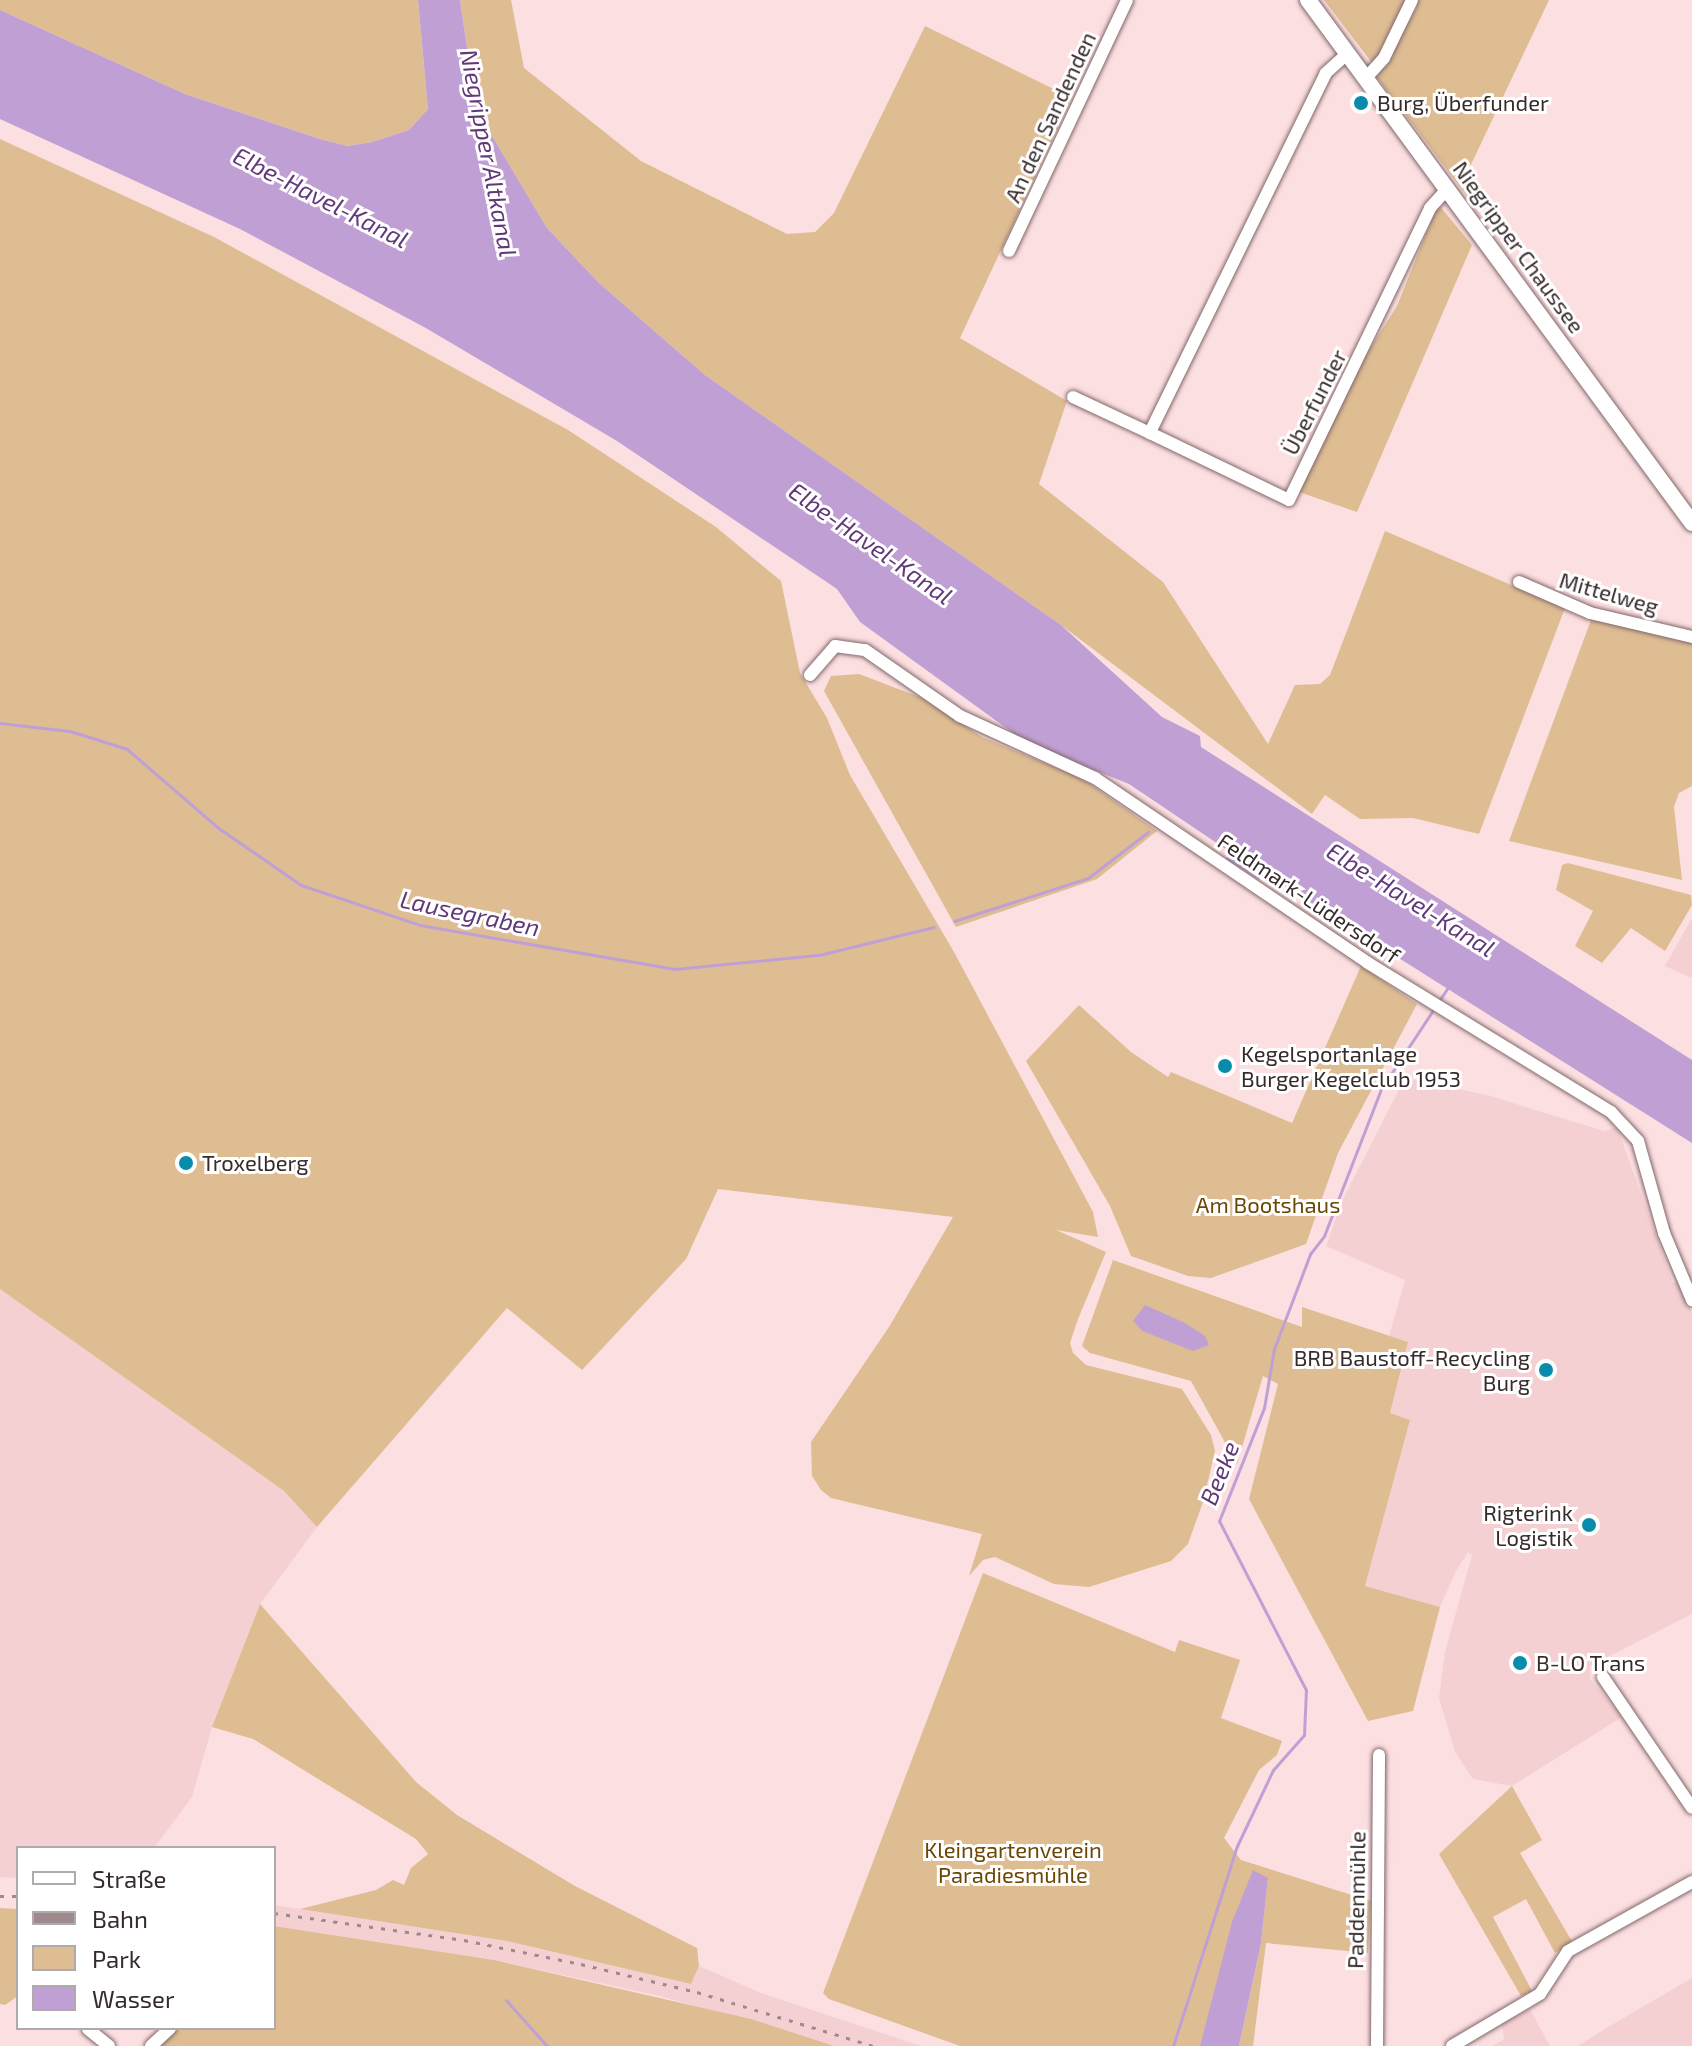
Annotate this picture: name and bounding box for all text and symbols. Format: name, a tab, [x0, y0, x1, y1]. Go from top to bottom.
street label: An den Sandenden	[999, 28, 1101, 206]
water label: Niegripper Altkanal	[455, 46, 523, 260]
place label: Burg, Überfunder	[1377, 90, 1549, 116]
marker: Burg, Überfunder	[1352, 94, 1370, 112]
water label: Elbe-Havel-Kanal	[229, 140, 413, 254]
street label: Niegripper Chaussee	[1448, 156, 1590, 338]
street label: Überfunder	[1276, 345, 1352, 459]
water label: Elbe-Havel-Kanal	[784, 476, 958, 610]
street label: Mittelweg	[1556, 566, 1662, 620]
street label: Feldmark-Lüdersdorf	[1213, 827, 1405, 969]
water label: Elbe-Havel-Kanal	[1322, 836, 1500, 962]
water label: Lausegraben	[398, 884, 542, 942]
place label: Kegelsportanlage Burger Kegelclub 1953	[1241, 1040, 1461, 1092]
marker: Kegelsportanlage Burger Kegelclub 1953	[1216, 1057, 1234, 1075]
place label: Troxelberg	[202, 1150, 309, 1176]
marker: Troxelberg	[177, 1154, 195, 1172]
park label: Am Bootshaus	[1196, 1192, 1340, 1218]
place label: BRB Baustoff-Recycling Burg	[1294, 1344, 1530, 1396]
marker: BRB Baustoff-Recycling Burg	[1537, 1361, 1555, 1379]
water label: Beeke	[1193, 1437, 1245, 1509]
place label: Rigterink Logistik	[1483, 1499, 1573, 1550]
marker: Rigterink Logistik	[1580, 1516, 1598, 1534]
place label: B-LO Trans	[1536, 1650, 1646, 1676]
marker: B-LO Trans	[1511, 1654, 1529, 1672]
street label: Paddenmühle	[1342, 1831, 1370, 1969]
park label: Kleingartenverein Paradiesmühle	[924, 1836, 1102, 1888]
legend	[16, 1846, 276, 2030]
text: Straße	[92, 1864, 166, 1893]
text: Bahn	[92, 1904, 148, 1933]
text: Park	[92, 1944, 141, 1973]
text: Wasser	[92, 1984, 175, 2013]

